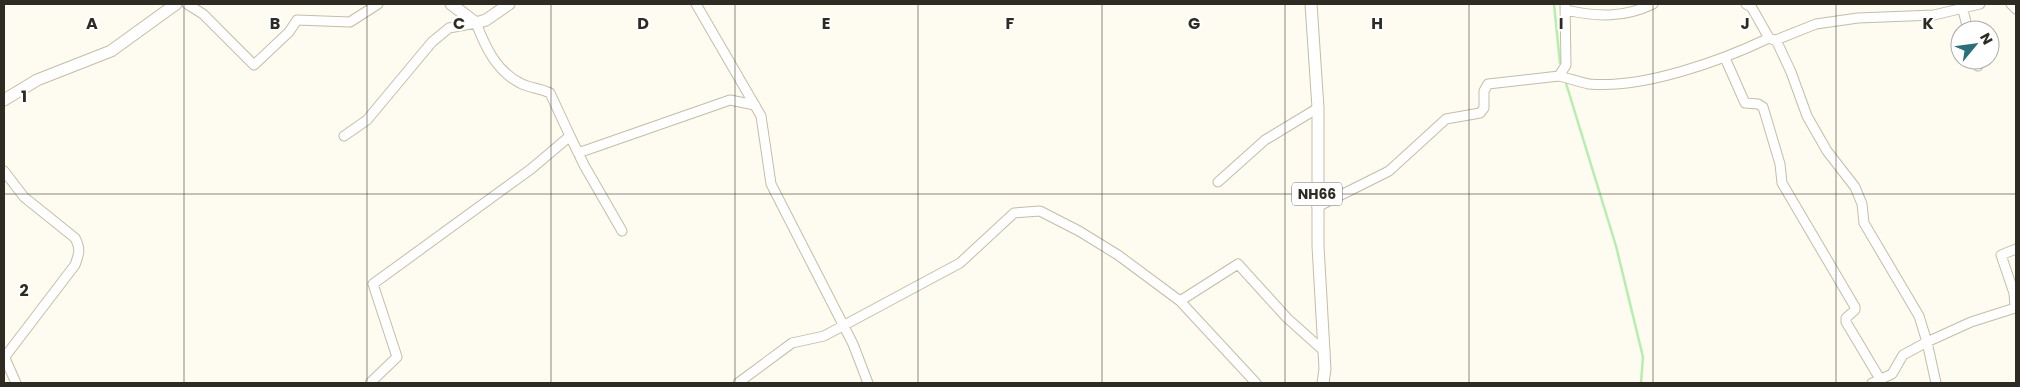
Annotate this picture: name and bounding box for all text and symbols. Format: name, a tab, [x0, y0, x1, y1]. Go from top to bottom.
text: A	[86, 12, 98, 35]
text: B	[270, 12, 280, 35]
text: C	[453, 12, 465, 35]
text: D	[637, 12, 649, 35]
text: E	[822, 12, 830, 35]
text: F	[1006, 12, 1015, 35]
text: G	[1188, 12, 1200, 35]
text: H	[1371, 12, 1383, 35]
text: I	[1559, 12, 1563, 35]
text: J	[1740, 12, 1750, 35]
text: K	[1922, 12, 1934, 35]
north arrow	[1950, 20, 2000, 70]
text: N	[1975, 29, 1998, 48]
text: 1	[21, 85, 27, 108]
road number: NH66	[1292, 182, 1342, 205]
text: 2	[19, 279, 29, 302]

